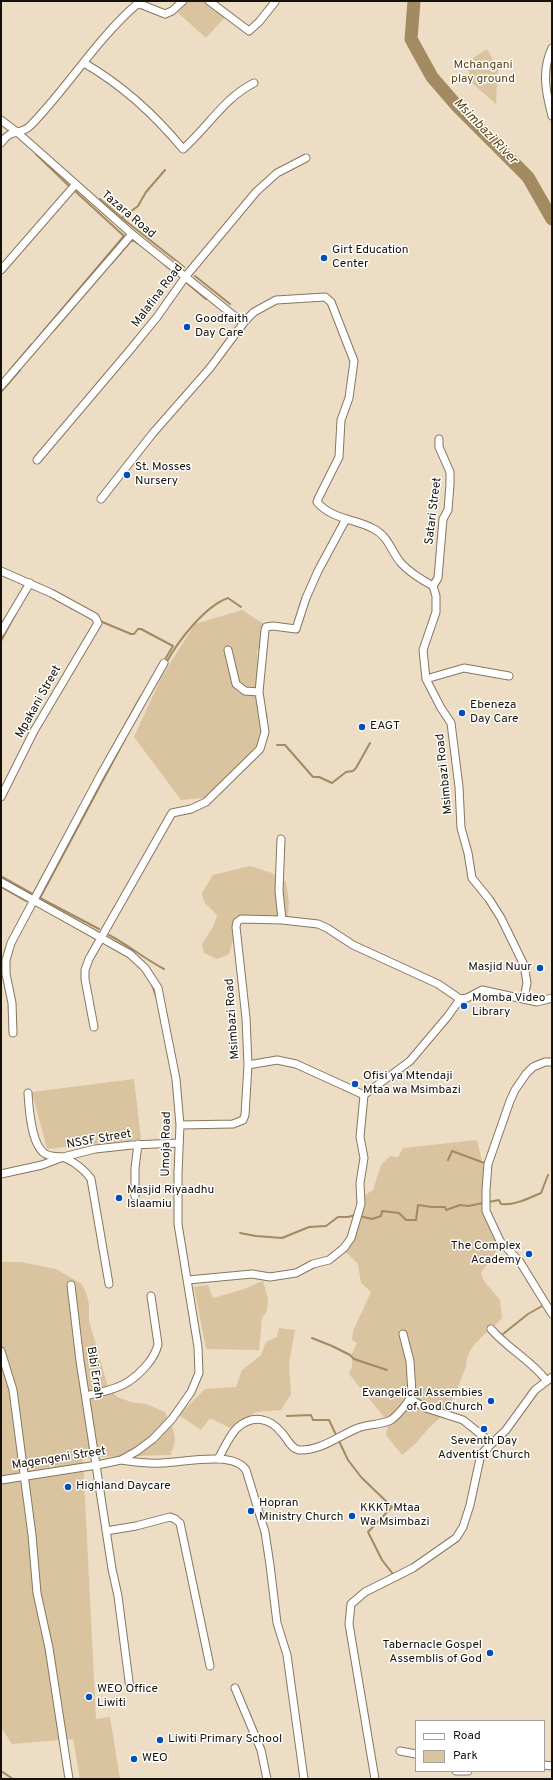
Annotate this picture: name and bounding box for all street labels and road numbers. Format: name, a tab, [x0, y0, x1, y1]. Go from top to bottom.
street label: Tazara Road	[98, 188, 158, 242]
street label: Malafina Road	[129, 261, 187, 331]
street label: Satari Street	[423, 477, 445, 545]
street label: Mpakani Street	[13, 663, 65, 741]
street label: Msimbazi Road	[434, 733, 456, 815]
street label: Msimbazi Road	[223, 978, 243, 1060]
street label: Umoja Road	[159, 1111, 175, 1177]
street label: NSSF Street	[66, 1127, 132, 1153]
street label: Bibi Errah	[83, 1346, 105, 1400]
street label: Magengeni Street	[11, 1444, 107, 1474]

